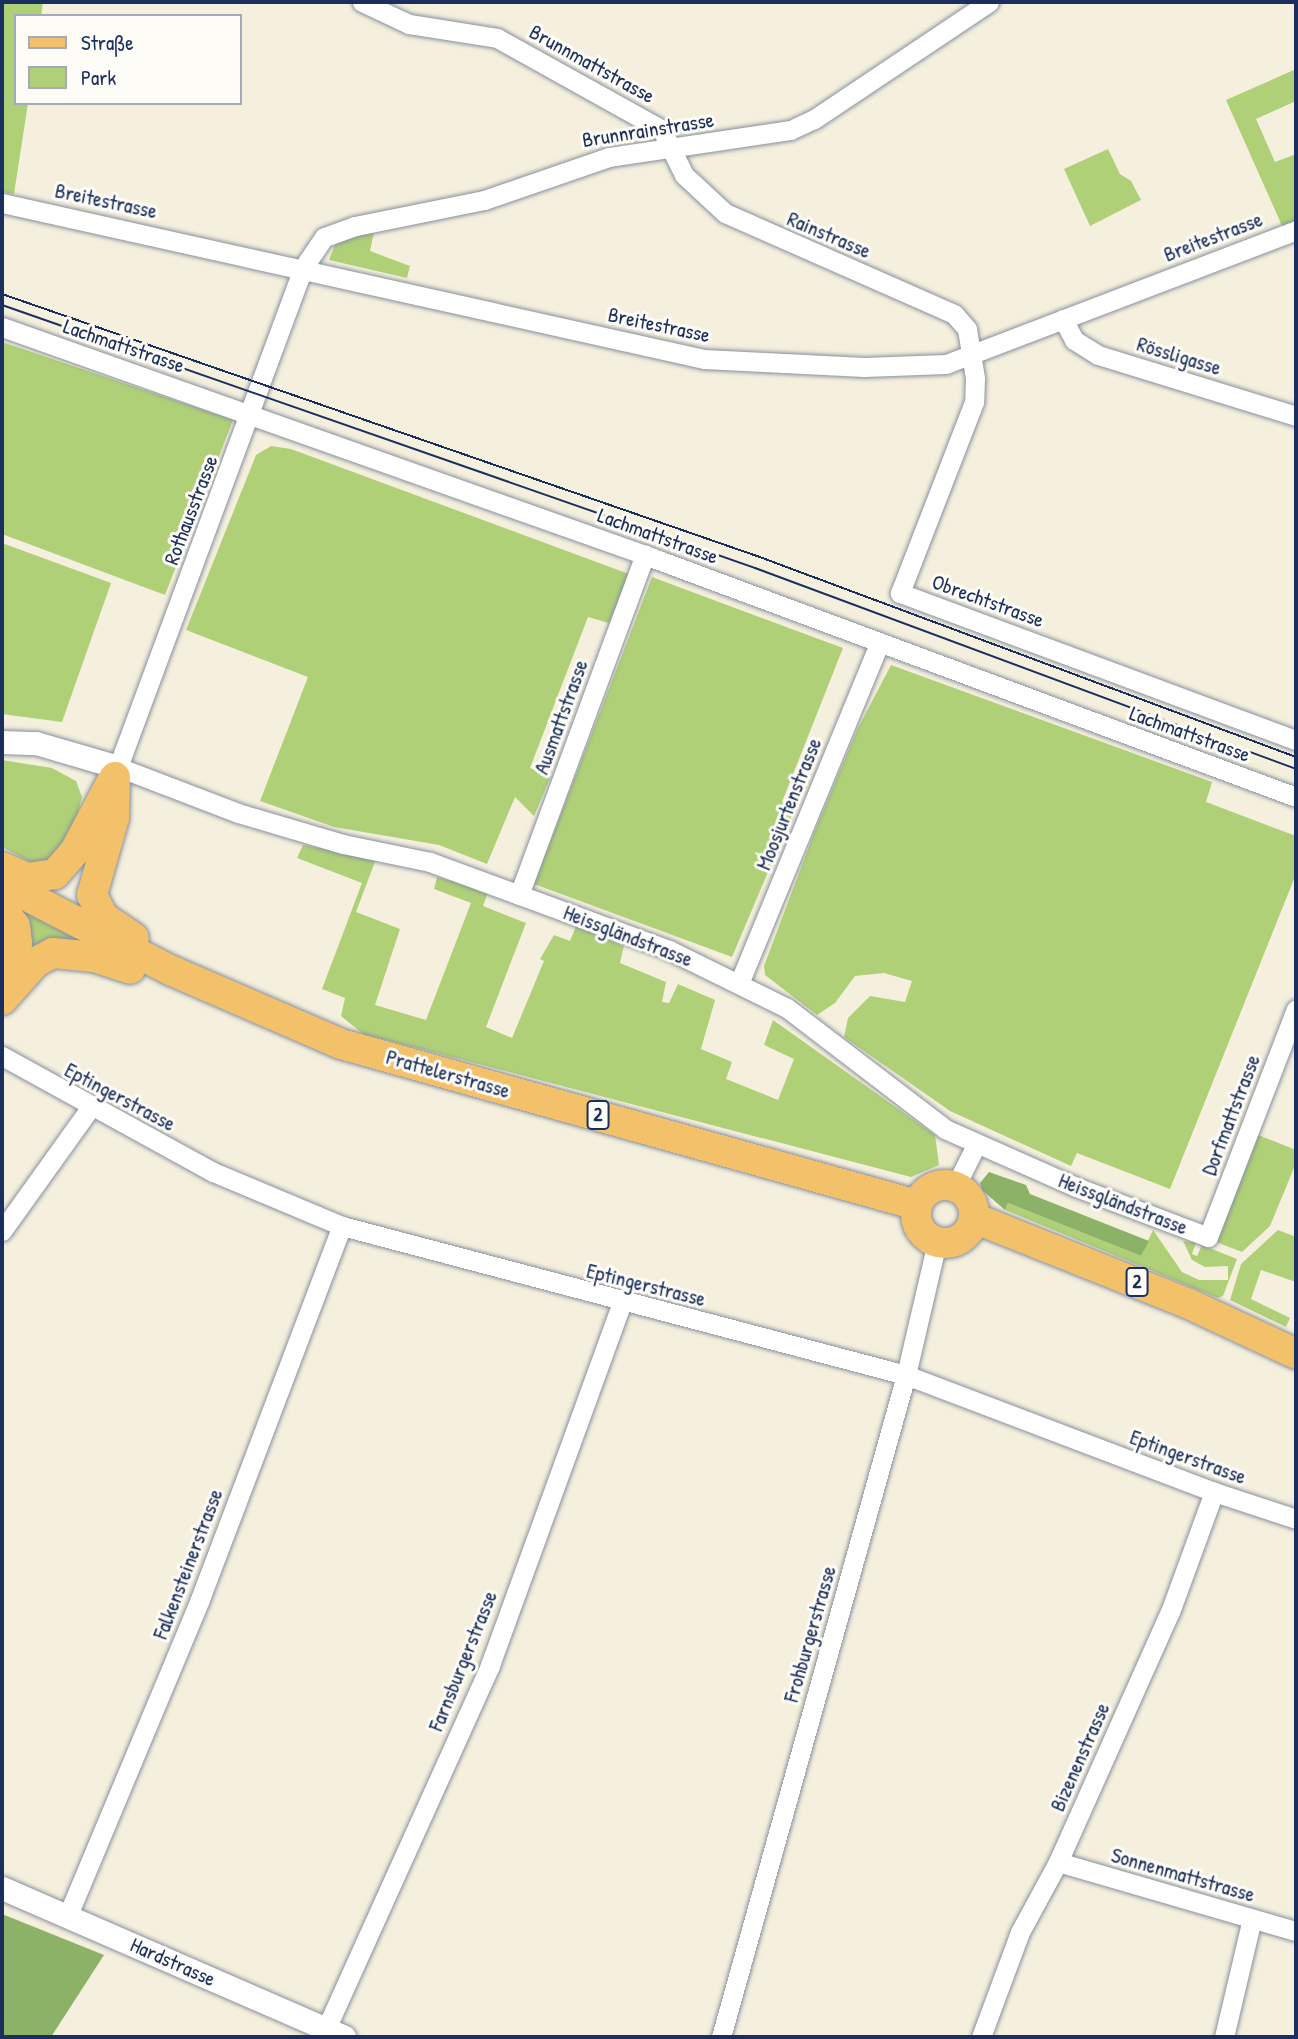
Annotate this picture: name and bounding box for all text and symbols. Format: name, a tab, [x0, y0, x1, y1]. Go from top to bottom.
legend	[14, 14, 242, 105]
street label: Brunnmattstrasse	[525, 19, 659, 109]
text: Straße	[81, 28, 134, 57]
text: Park	[81, 63, 116, 92]
street label: Brunnrainstrasse	[580, 107, 716, 153]
street label: Breitestrasse	[53, 178, 159, 224]
street label: Rainstrasse	[784, 206, 874, 264]
street label: Breitestrasse	[1160, 207, 1266, 267]
street label: Breitestrasse	[606, 302, 712, 348]
street label: Lachmattstrasse	[60, 314, 188, 378]
street label: Rössligasse	[1134, 331, 1224, 381]
street label: Rothausstrasse	[159, 452, 223, 568]
street label: Lachmattstrasse	[594, 503, 722, 569]
street label: Obrechtstrasse	[929, 569, 1047, 633]
street label: Ausmattstrasse	[529, 656, 593, 778]
street label: Lachmattstrasse	[1126, 701, 1254, 767]
street label: Moosjurtenstrasse	[751, 734, 827, 874]
street label: Heissgländstrasse	[560, 900, 696, 972]
street label: Prattelerstrasse	[383, 1044, 513, 1104]
street label: Dorfmattstrasse	[1196, 1051, 1266, 1179]
street label: Eptingerstrasse	[60, 1057, 180, 1137]
road number: 2	[586, 1100, 610, 1130]
street label: Heissgländstrasse	[1055, 1168, 1191, 1240]
street label: Eptingerstrasse	[584, 1258, 708, 1312]
road number: 2	[1125, 1266, 1149, 1298]
street label: Eptingerstrasse	[1127, 1424, 1249, 1490]
street label: Falkensteinerstrasse	[148, 1485, 228, 1643]
street label: Frohburgerstrasse	[779, 1563, 841, 1705]
street label: Farnsburgerstrasse	[423, 1587, 503, 1735]
street label: Bizenenstrasse	[1045, 1699, 1115, 1815]
street label: Sonnenmattstrasse	[1108, 1842, 1258, 1908]
street label: Hardstrasse	[127, 1932, 219, 1992]

